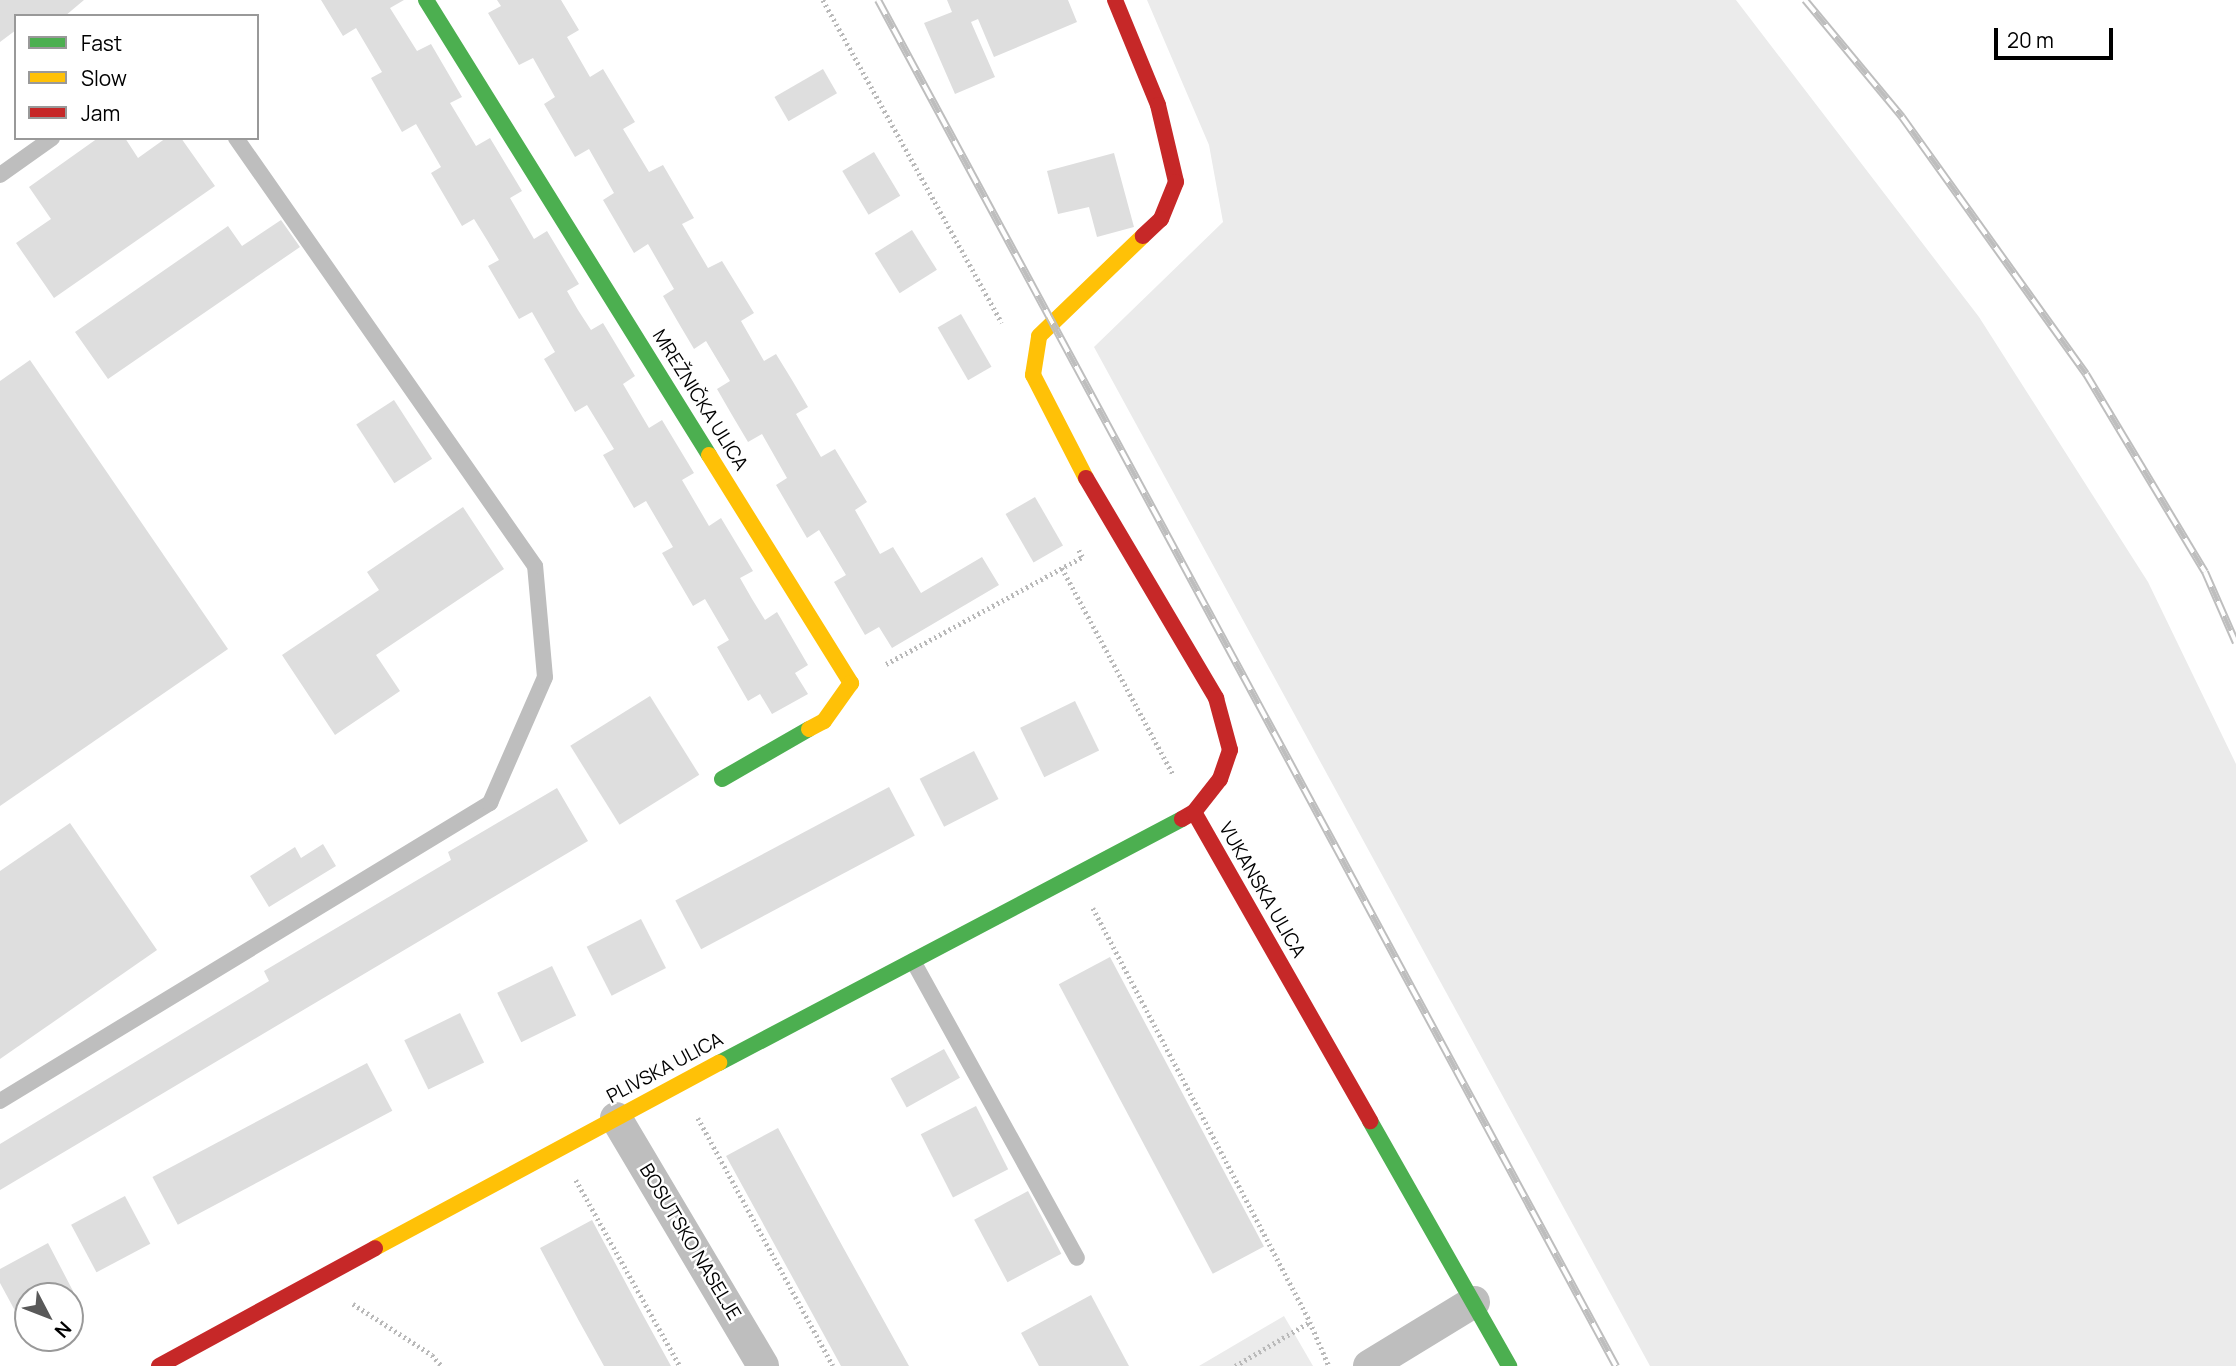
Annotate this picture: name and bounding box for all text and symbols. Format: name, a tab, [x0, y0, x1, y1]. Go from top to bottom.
legend	[14, 14, 259, 140]
scale bar	[1998, 14, 2117, 58]
text: 20 m	[2007, 26, 2054, 54]
text: Fast	[81, 29, 122, 57]
text: Slow	[81, 64, 127, 92]
text: Jam	[81, 99, 120, 127]
street label: MREŽNIČKA ULICA	[648, 326, 752, 474]
street label: VUKANSKA ULICA	[1214, 818, 1310, 962]
street label: PLIVSKA ULICA	[603, 1028, 727, 1108]
street label: BOSUTSKO NASELJE	[634, 1160, 746, 1324]
north arrow	[14, 1282, 84, 1352]
text: N	[49, 1316, 77, 1343]

